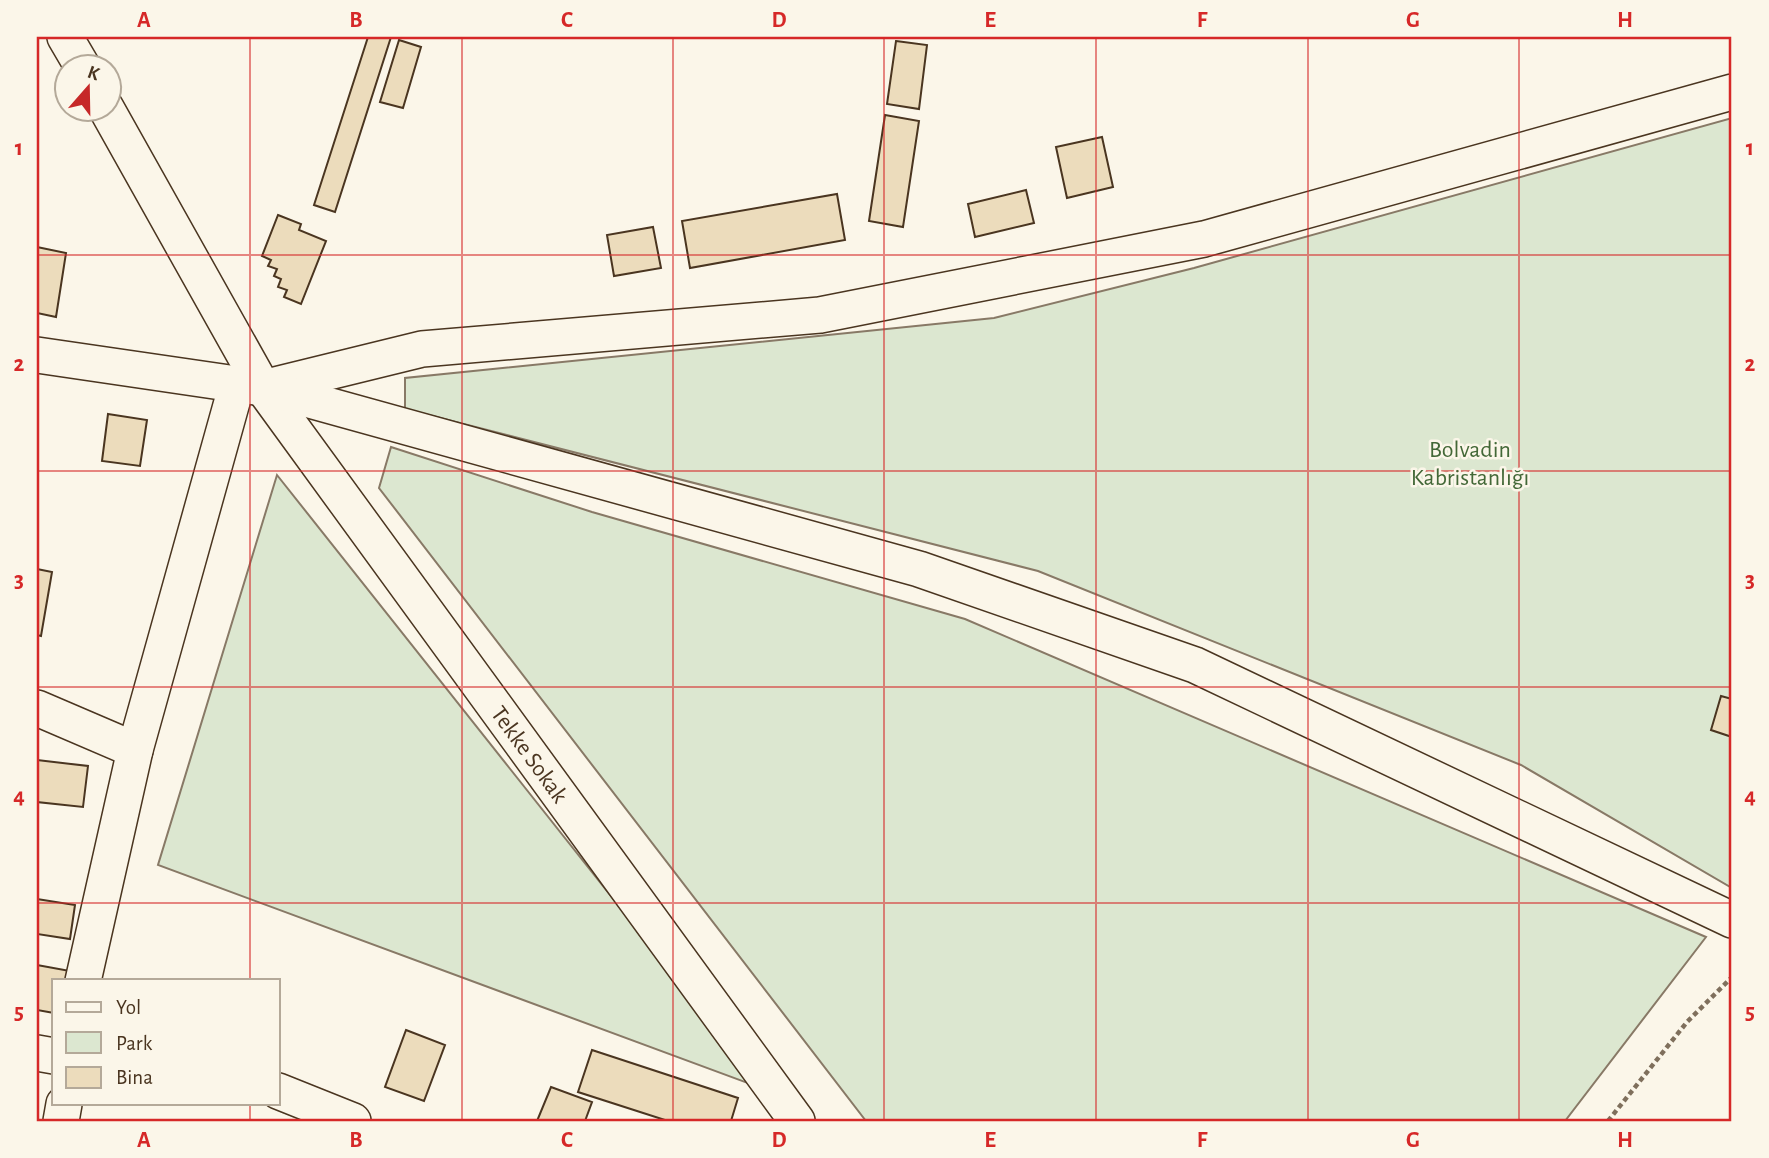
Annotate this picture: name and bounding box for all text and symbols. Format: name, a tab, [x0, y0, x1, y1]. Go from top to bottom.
text: A	[137, 9, 151, 32]
text: B	[349, 9, 363, 32]
text: C	[561, 9, 573, 32]
text: D	[771, 9, 787, 32]
text: E	[984, 9, 996, 32]
text: F	[1197, 9, 1208, 32]
text: G	[1406, 9, 1420, 32]
text: H	[1617, 9, 1633, 32]
north arrow	[52, 52, 122, 122]
text: K	[85, 63, 103, 85]
text: 1	[15, 137, 23, 160]
text: 1	[1746, 137, 1754, 160]
text: 2	[14, 353, 25, 376]
text: 2	[1745, 353, 1756, 376]
park label: Bolvadin Kabristanlığı	[1411, 438, 1529, 490]
text: 3	[14, 569, 24, 592]
text: 3	[1745, 569, 1755, 592]
street label: Tekke Sokak	[486, 702, 572, 807]
text: 4	[13, 785, 25, 808]
text: 4	[1744, 785, 1756, 808]
legend	[52, 979, 280, 1106]
text: Yol	[116, 997, 141, 1018]
text: 5	[14, 1001, 24, 1024]
text: 5	[1745, 1001, 1755, 1024]
text: Park	[116, 1033, 153, 1054]
text: Bina	[116, 1067, 153, 1088]
text: A	[137, 1129, 151, 1152]
text: B	[349, 1129, 363, 1152]
text: C	[561, 1129, 573, 1152]
text: D	[771, 1129, 787, 1152]
text: E	[984, 1129, 996, 1152]
text: F	[1197, 1129, 1208, 1152]
text: G	[1406, 1129, 1420, 1152]
text: H	[1617, 1129, 1633, 1152]

